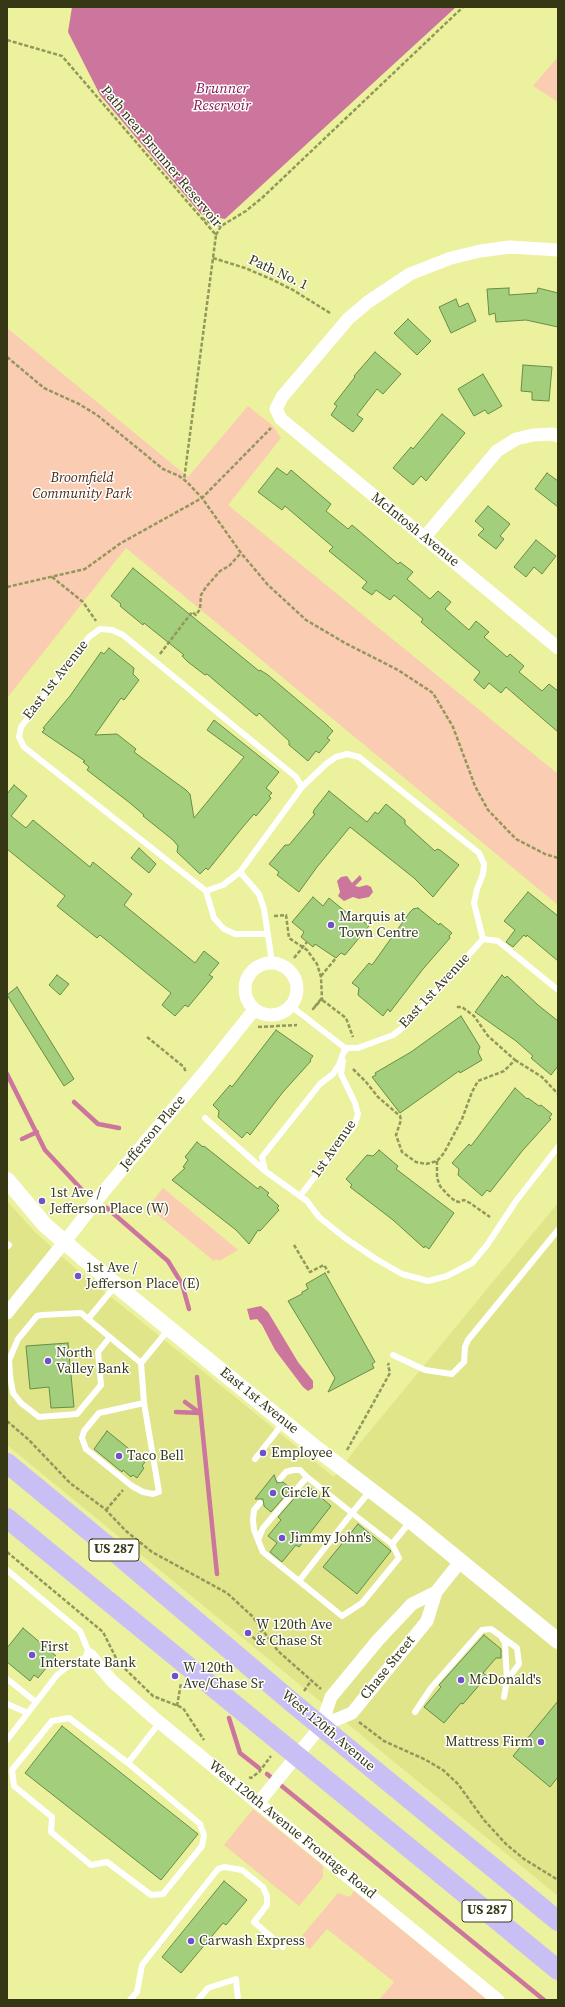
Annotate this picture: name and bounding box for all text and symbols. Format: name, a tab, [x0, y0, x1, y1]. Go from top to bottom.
water label: Brunner Reservoir	[193, 80, 251, 115]
street label: Path near Brunner Reservoir	[97, 83, 225, 231]
street label: Path No. 1	[246, 252, 310, 294]
park label: Broomfield Community Park	[32, 470, 132, 502]
street label: McIntosh Avenue	[368, 489, 462, 571]
street label: East 1st Avenue	[20, 637, 92, 723]
place label: Marquis at Town Centre	[339, 909, 418, 942]
marker: Marquis at Town Centre	[326, 920, 336, 930]
street label: East 1st Avenue	[396, 950, 474, 1032]
street label: Jefferson Place	[117, 1092, 189, 1174]
street label: 1st Avenue	[308, 1117, 360, 1181]
place label: 1st Ave / Jefferson Place (W)	[50, 1185, 169, 1218]
marker: 1st Ave / Jefferson Place (W)	[37, 1196, 47, 1206]
place label: 1st Ave / Jefferson Place (E)	[86, 1260, 200, 1292]
marker: 1st Ave / Jefferson Place (E)	[73, 1271, 83, 1281]
place label: North Valley Bank	[56, 1345, 129, 1378]
marker: North Valley Bank	[43, 1356, 53, 1366]
street label: East 1st Avenue	[216, 1364, 302, 1438]
place label: Employee	[271, 1445, 333, 1461]
place label: Taco Bell	[127, 1448, 184, 1464]
marker: Employee	[258, 1448, 268, 1458]
marker: Taco Bell	[114, 1451, 124, 1461]
place label: Circle K	[281, 1485, 330, 1501]
marker: Circle K	[268, 1488, 278, 1498]
place label: Jimmy John's	[290, 1530, 371, 1546]
marker: Jimmy John's	[277, 1533, 287, 1543]
road number: US 287	[89, 1539, 139, 1561]
place label: W 120th Ave & Chase St	[256, 1617, 332, 1650]
marker: W 120th Ave & Chase St	[243, 1628, 253, 1638]
street label: Chase Street	[357, 1633, 419, 1703]
place label: First Interstate Bank	[40, 1639, 136, 1672]
marker: First Interstate Bank	[27, 1650, 37, 1660]
place label: W 120th Ave/Chase Sr	[183, 1660, 264, 1692]
marker: W 120th Ave/Chase Sr	[170, 1671, 180, 1681]
place label: McDonald's	[469, 1672, 541, 1688]
marker: McDonald's	[456, 1675, 466, 1685]
street label: West 120th Avenue	[278, 1687, 378, 1775]
place label: Mattress Firm	[445, 1734, 533, 1750]
marker: Mattress Firm	[536, 1737, 546, 1747]
street label: West 120th Avenue Frontage Road	[205, 1757, 379, 1903]
road number: US 287	[462, 1900, 512, 1922]
place label: Carwash Express	[199, 1933, 305, 1949]
marker: Carwash Express	[186, 1936, 196, 1946]

